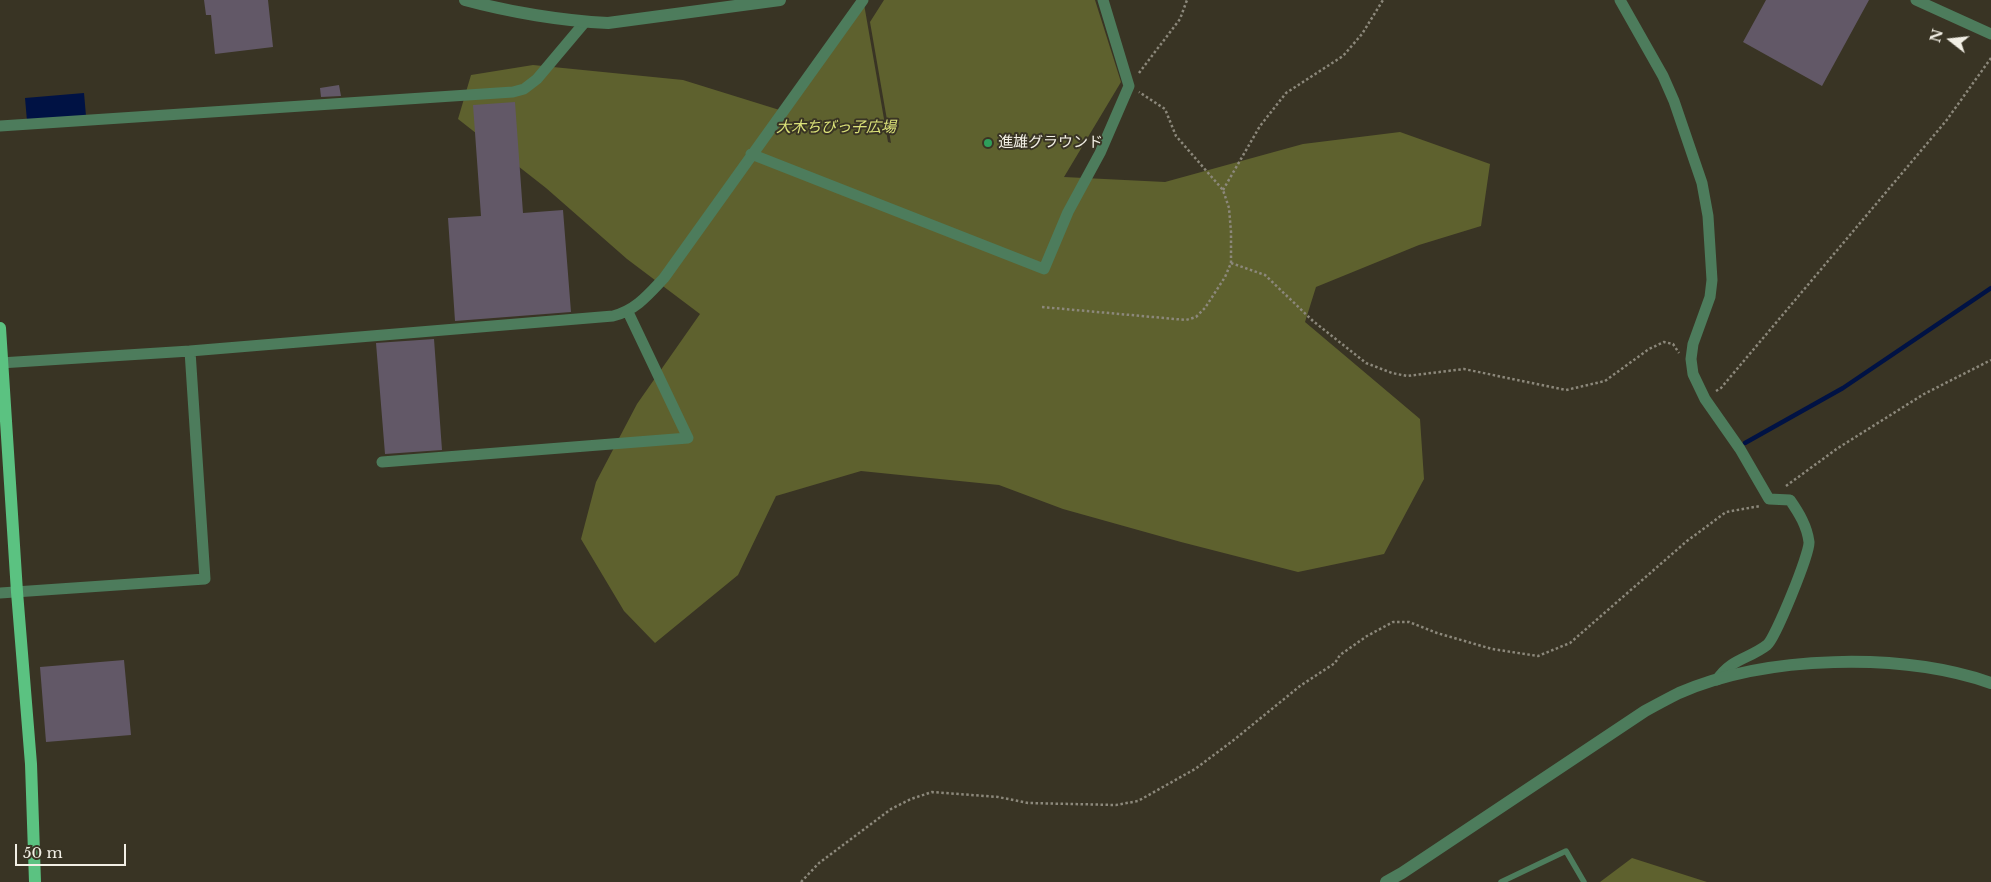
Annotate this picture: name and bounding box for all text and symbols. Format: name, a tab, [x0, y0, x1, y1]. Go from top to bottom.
north arrow	[1926, 15, 1976, 65]
text: N	[1926, 27, 1947, 45]
park label: 大木ちびっ子広場	[776, 119, 896, 137]
place label: 進雄グラウンド	[998, 134, 1103, 152]
marker: 進雄グラウンド	[982, 137, 994, 149]
scale bar	[18, 834, 129, 866]
text: 50 m	[23, 843, 63, 862]

